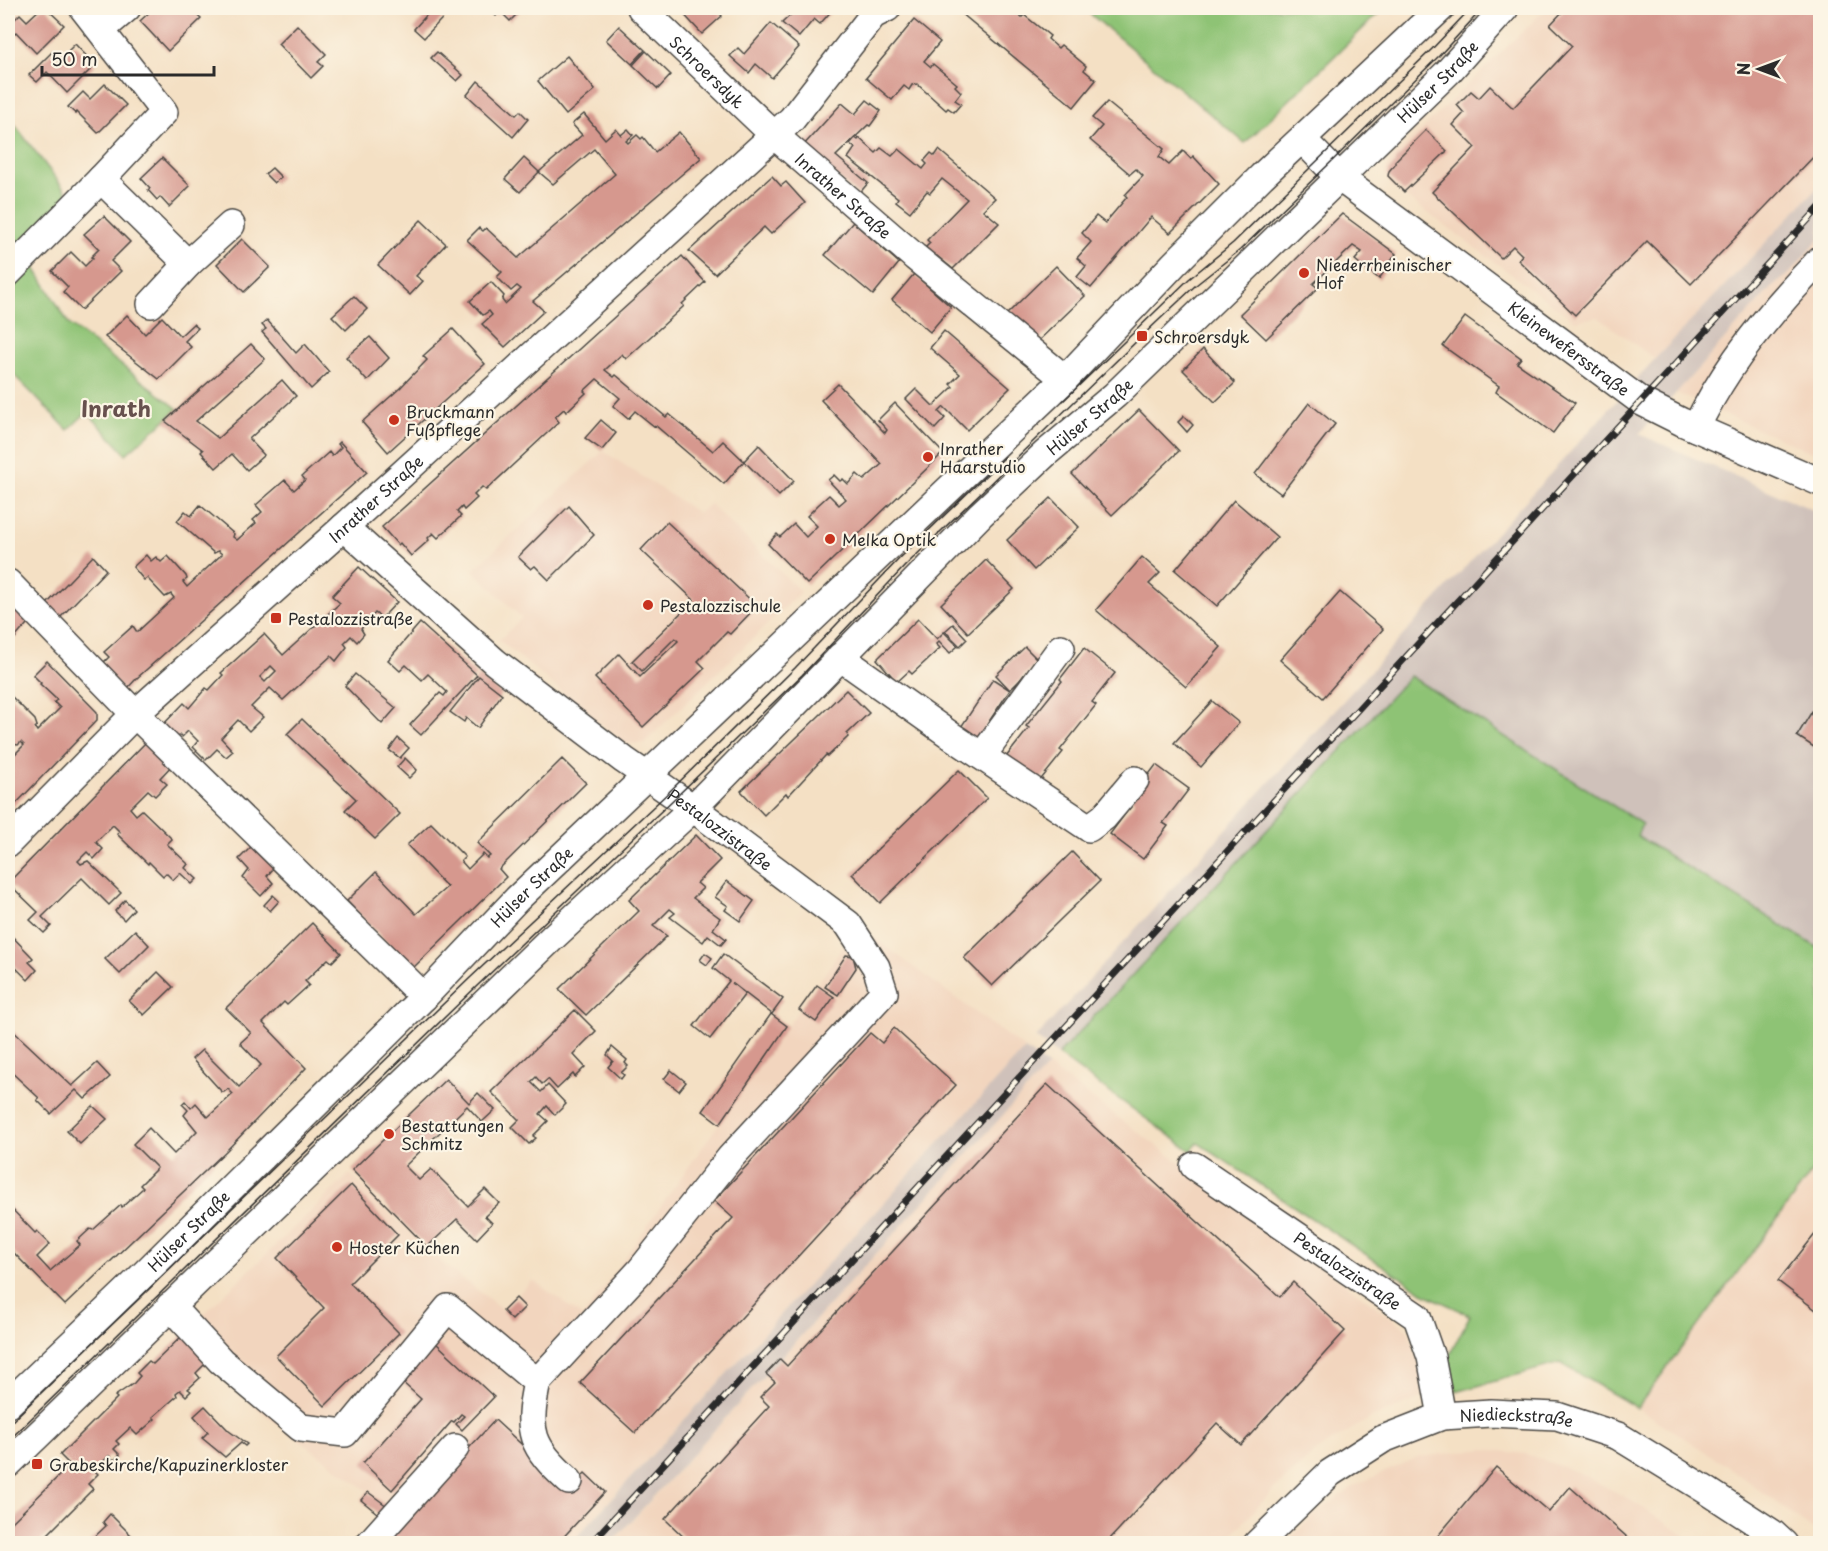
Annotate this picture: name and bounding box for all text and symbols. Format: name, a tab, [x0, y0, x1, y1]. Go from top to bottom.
street label: Schroersdyk	[665, 30, 750, 113]
street label: Hülser Straße	[1391, 35, 1483, 128]
scale bar	[42, 39, 214, 77]
north arrow	[1729, 39, 1789, 99]
text: 50 m	[51, 45, 98, 72]
text: N	[1731, 63, 1755, 75]
street label: Inrather Straße	[790, 147, 897, 244]
place label: Niederrheinischer Hof	[1316, 252, 1452, 294]
marker: Niederrheinischer Hof	[1297, 266, 1311, 280]
street label: Kleinewefersstraße	[1504, 295, 1635, 401]
place label: Schroersdyk	[1154, 324, 1250, 348]
marker: Schroersdyk	[1135, 329, 1149, 343]
street label: Hülser Straße	[1041, 372, 1138, 460]
district label: Inrath	[81, 391, 151, 424]
place label: Bruckmann Fußpflege	[406, 399, 495, 441]
marker: Bruckmann Fußpflege	[387, 413, 401, 427]
place label: Inrather Haarstudio	[940, 436, 1026, 478]
street label: Inrather Straße	[323, 449, 428, 548]
marker: Inrather Haarstudio	[921, 450, 935, 464]
place label: Melka Optik	[842, 527, 936, 551]
marker: Melka Optik	[823, 532, 837, 546]
place label: Pestalozzischule	[660, 593, 782, 617]
marker: Pestalozzischule	[641, 598, 655, 612]
place label: Pestalozzistraße	[288, 606, 413, 630]
marker: Pestalozzistraße	[269, 611, 283, 625]
street label: Pestalozzistraße	[663, 782, 778, 876]
street label: Hülser Straße	[485, 841, 578, 932]
place label: Bestattungen Schmitz	[401, 1113, 504, 1155]
marker: Bestattungen Schmitz	[382, 1127, 396, 1141]
street label: Hülser Straße	[142, 1184, 234, 1277]
street label: Pestalozzistraße	[1290, 1225, 1407, 1315]
place label: Hoster Küchen	[349, 1235, 460, 1259]
marker: Hoster Küchen	[330, 1240, 344, 1254]
street label: Niedieckstraße	[1459, 1401, 1577, 1433]
place label: Grabeskirche/Kapuzinerkloster	[49, 1452, 289, 1476]
marker: Grabeskirche/Kapuzinerkloster	[30, 1457, 44, 1471]

